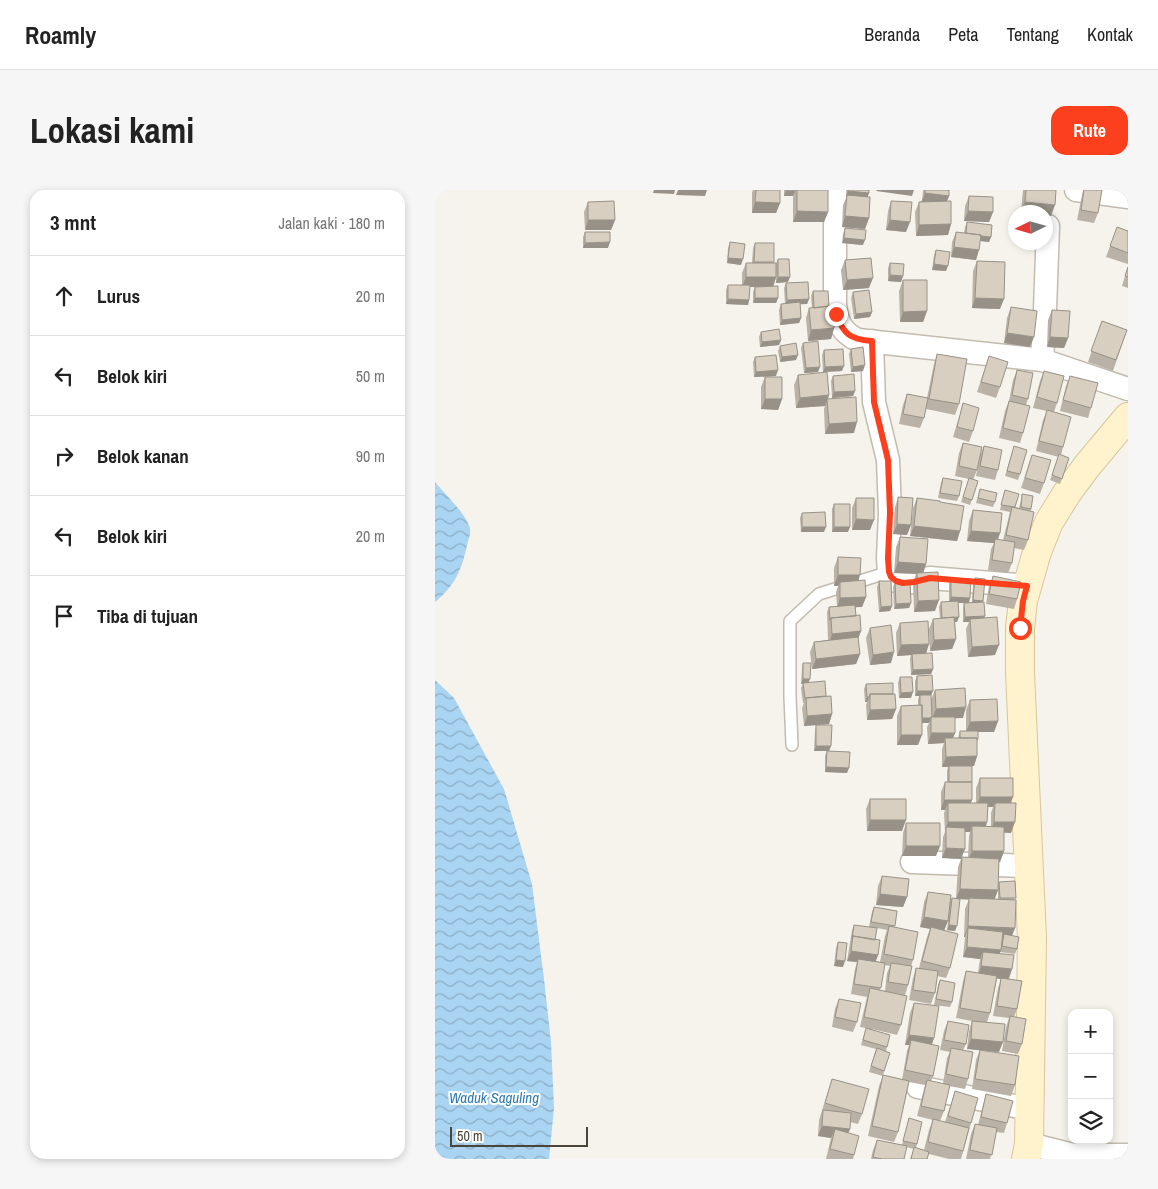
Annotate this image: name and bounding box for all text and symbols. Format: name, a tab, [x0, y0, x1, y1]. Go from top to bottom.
text: Roamly	[25, 19, 96, 51]
text: Beranda	[864, 22, 920, 47]
text: Peta	[948, 22, 979, 47]
text: Tentang	[1007, 22, 1059, 47]
text: Kontak	[1087, 22, 1133, 47]
button: Rute	[1051, 106, 1128, 155]
text: Lokasi kami	[30, 107, 194, 154]
north arrow	[1008, 205, 1053, 250]
text: 3 mnt	[50, 208, 96, 237]
text: Jalan kaki · 180 m	[279, 212, 385, 234]
icon: ahead	[50, 282, 78, 310]
text: Lurus	[97, 283, 140, 309]
text: 20 m	[356, 285, 385, 307]
route end	[825, 303, 848, 326]
icon: left	[50, 362, 78, 390]
text: Belok kiri	[97, 363, 167, 389]
text: 50 m	[356, 365, 385, 387]
icon: right	[50, 442, 78, 470]
text: Belok kanan	[97, 443, 189, 469]
text: 90 m	[356, 445, 385, 467]
icon: left	[50, 522, 78, 550]
text: Belok kiri	[97, 523, 167, 549]
text: 20 m	[356, 525, 385, 547]
icon: arrive	[50, 602, 78, 630]
text: Tiba di tujuan	[97, 603, 198, 629]
route start	[1009, 617, 1032, 640]
map controls	[1068, 1009, 1113, 1144]
button: +	[1068, 1009, 1113, 1054]
button: −	[1068, 1054, 1113, 1099]
water label: Waduk Saguling	[449, 1087, 539, 1108]
button: layers	[1068, 1099, 1113, 1144]
scale bar	[450, 1124, 587, 1147]
text: 50 m	[457, 1127, 483, 1145]

